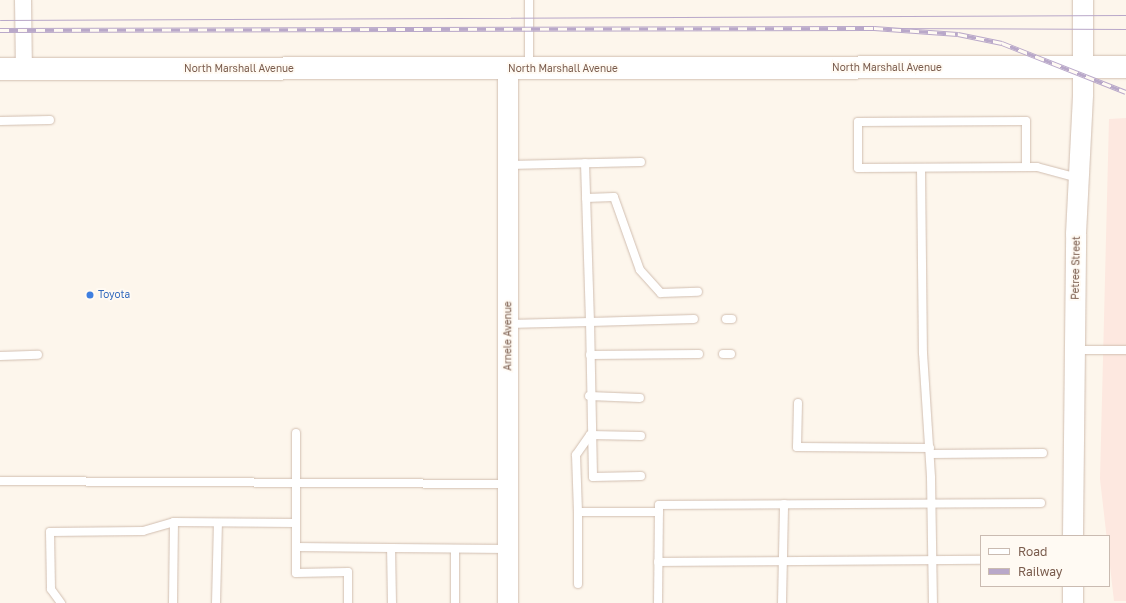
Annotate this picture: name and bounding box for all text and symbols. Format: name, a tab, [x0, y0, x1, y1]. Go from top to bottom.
street label: North Marshall Avenue	[832, 62, 942, 74]
street label: North Marshall Avenue	[184, 63, 294, 75]
street label: North Marshall Avenue	[508, 63, 618, 75]
street label: Petree Street	[1069, 236, 1083, 300]
place label: Toyota	[98, 289, 130, 301]
marker: Toyota	[85, 290, 95, 300]
street label: Arnele Avenue	[502, 301, 514, 371]
legend	[980, 535, 1110, 587]
text: Road	[1018, 544, 1047, 559]
text: Railway	[1018, 564, 1063, 579]

